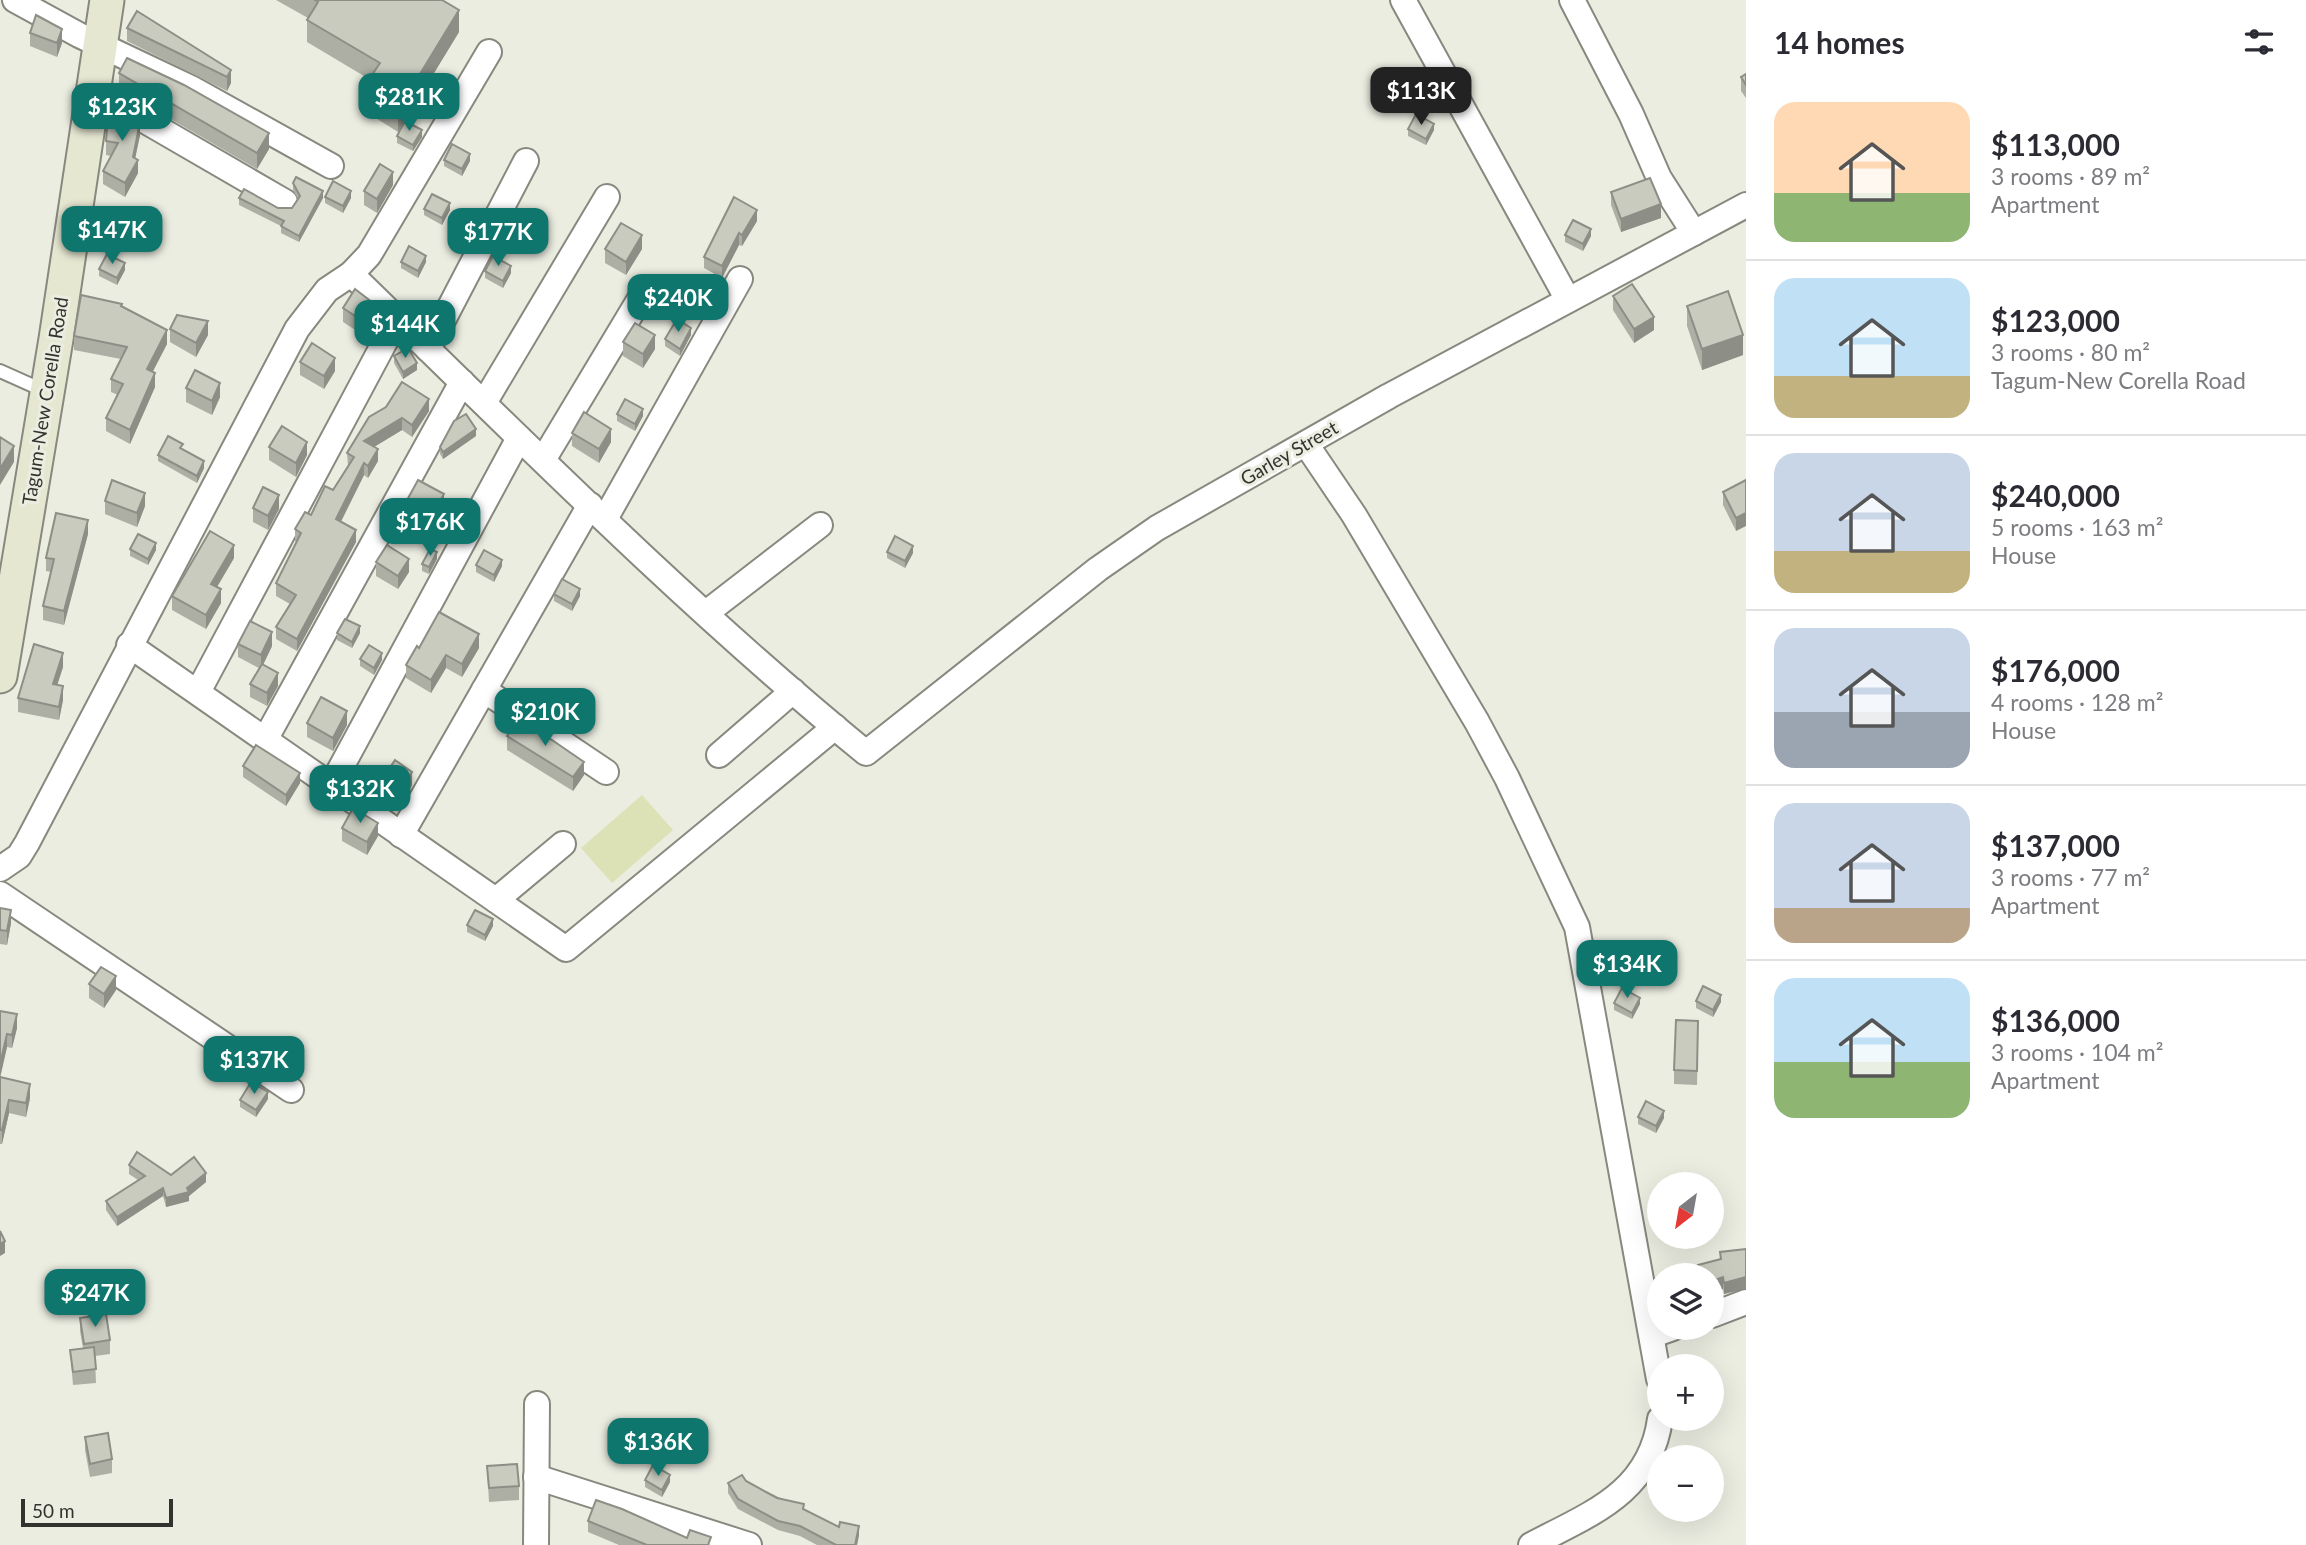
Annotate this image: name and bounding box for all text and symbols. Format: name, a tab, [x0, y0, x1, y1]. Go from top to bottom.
icon: filters	[2240, 23, 2278, 61]
text: 14 homes	[1774, 24, 1905, 60]
pin: $113K	[1372, 68, 1470, 127]
pin: $281K	[360, 74, 458, 133]
text: $113K	[1386, 76, 1456, 104]
text: $281K	[374, 82, 444, 110]
pin: $123K	[73, 83, 171, 143]
text: $123K	[87, 92, 157, 120]
text: $113,000	[1991, 126, 2120, 162]
icon: home	[1830, 130, 1914, 214]
text: 3 rooms · 89 m²	[1991, 162, 2150, 190]
text: Apartment	[1991, 190, 2099, 218]
pin: $147K	[63, 206, 161, 266]
pin: $177K	[449, 208, 547, 268]
text: $147K	[77, 215, 147, 243]
text: $177K	[463, 217, 533, 245]
pin: $240K	[629, 274, 727, 334]
text: $240K	[643, 283, 713, 311]
street label: Tagum-New Corella Road	[17, 295, 72, 507]
pin: $144K	[356, 300, 454, 360]
text: $123,000	[1991, 302, 2120, 338]
icon: home	[1830, 306, 1914, 390]
text: $144K	[370, 309, 440, 337]
text: 3 rooms · 80 m²	[1991, 338, 2150, 366]
text: Tagum-New Corella Road	[1991, 366, 2246, 394]
street label: Garley Street	[1236, 415, 1342, 490]
text: $240,000	[1991, 477, 2120, 513]
icon: home	[1830, 481, 1914, 565]
pin: $176K	[381, 498, 479, 558]
text: $176K	[395, 507, 465, 535]
text: 5 rooms · 163 m²	[1991, 513, 2163, 541]
text: House	[1991, 541, 2056, 569]
text: $176,000	[1991, 652, 2120, 688]
icon: home	[1830, 656, 1914, 740]
pin: $210K	[496, 688, 594, 748]
text: 4 rooms · 128 m²	[1991, 688, 2163, 716]
text: $210K	[510, 697, 580, 725]
text: House	[1991, 716, 2056, 744]
pin: $132K	[311, 766, 409, 825]
text: $132K	[325, 774, 395, 802]
text: $137,000	[1991, 827, 2120, 863]
icon: home	[1830, 831, 1914, 915]
text: 3 rooms · 77 m²	[1991, 863, 2150, 891]
text: Apartment	[1991, 891, 2099, 919]
pin: $134K	[1578, 940, 1676, 1000]
text: $134K	[1592, 949, 1662, 977]
text: $136,000	[1991, 1002, 2120, 1038]
icon: home	[1830, 1006, 1914, 1090]
pin: $137K	[205, 1036, 303, 1096]
text: 3 rooms · 104 m²	[1991, 1038, 2163, 1066]
text: $137K	[219, 1045, 289, 1073]
text: Apartment	[1991, 1066, 2099, 1094]
north arrow	[1647, 1172, 1724, 1250]
map controls	[1647, 1172, 1724, 1522]
button: layers	[1647, 1263, 1724, 1340]
pin: $247K	[46, 1270, 144, 1329]
text: $247K	[60, 1278, 130, 1306]
button: +	[1647, 1354, 1724, 1431]
pin: $136K	[609, 1418, 707, 1478]
text: $136K	[623, 1427, 693, 1455]
button: −	[1647, 1445, 1724, 1522]
scale bar	[21, 1496, 173, 1528]
text: 50 m	[32, 1499, 75, 1522]

